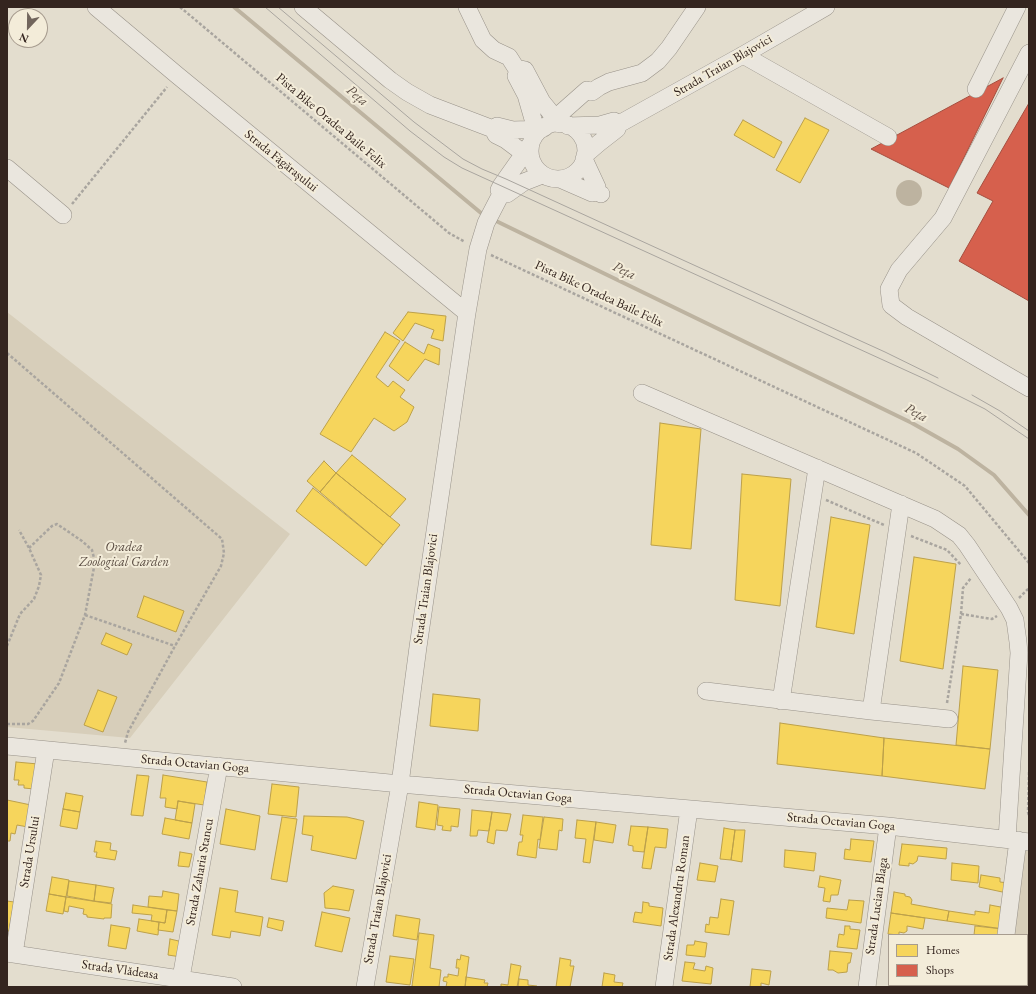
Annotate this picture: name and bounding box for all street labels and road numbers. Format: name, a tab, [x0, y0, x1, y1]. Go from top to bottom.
street label: Strada Traian Blajovici	[671, 31, 775, 101]
street label: Pista Bike Oradea Baile Felix	[272, 70, 390, 172]
street label: Strada Făgărașului	[241, 127, 321, 195]
street label: Pista Bike Oradea Baile Felix	[532, 257, 666, 331]
street label: Strada Traian Blajovici	[411, 533, 441, 645]
street label: Strada Octavian Goga	[140, 752, 250, 776]
street label: Strada Octavian Goga	[463, 782, 573, 806]
street label: Strada Octavian Goga	[786, 810, 896, 834]
street label: Strada Ursului	[17, 815, 43, 889]
street label: Strada Zaharia Stancu	[183, 817, 217, 927]
street label: Strada Alexandru Roman	[660, 834, 694, 962]
street label: Strada Traian Blajovici	[361, 853, 395, 965]
street label: Strada Lucian Blaga	[862, 856, 892, 956]
street label: Strada Vlădeasa	[81, 957, 159, 983]

